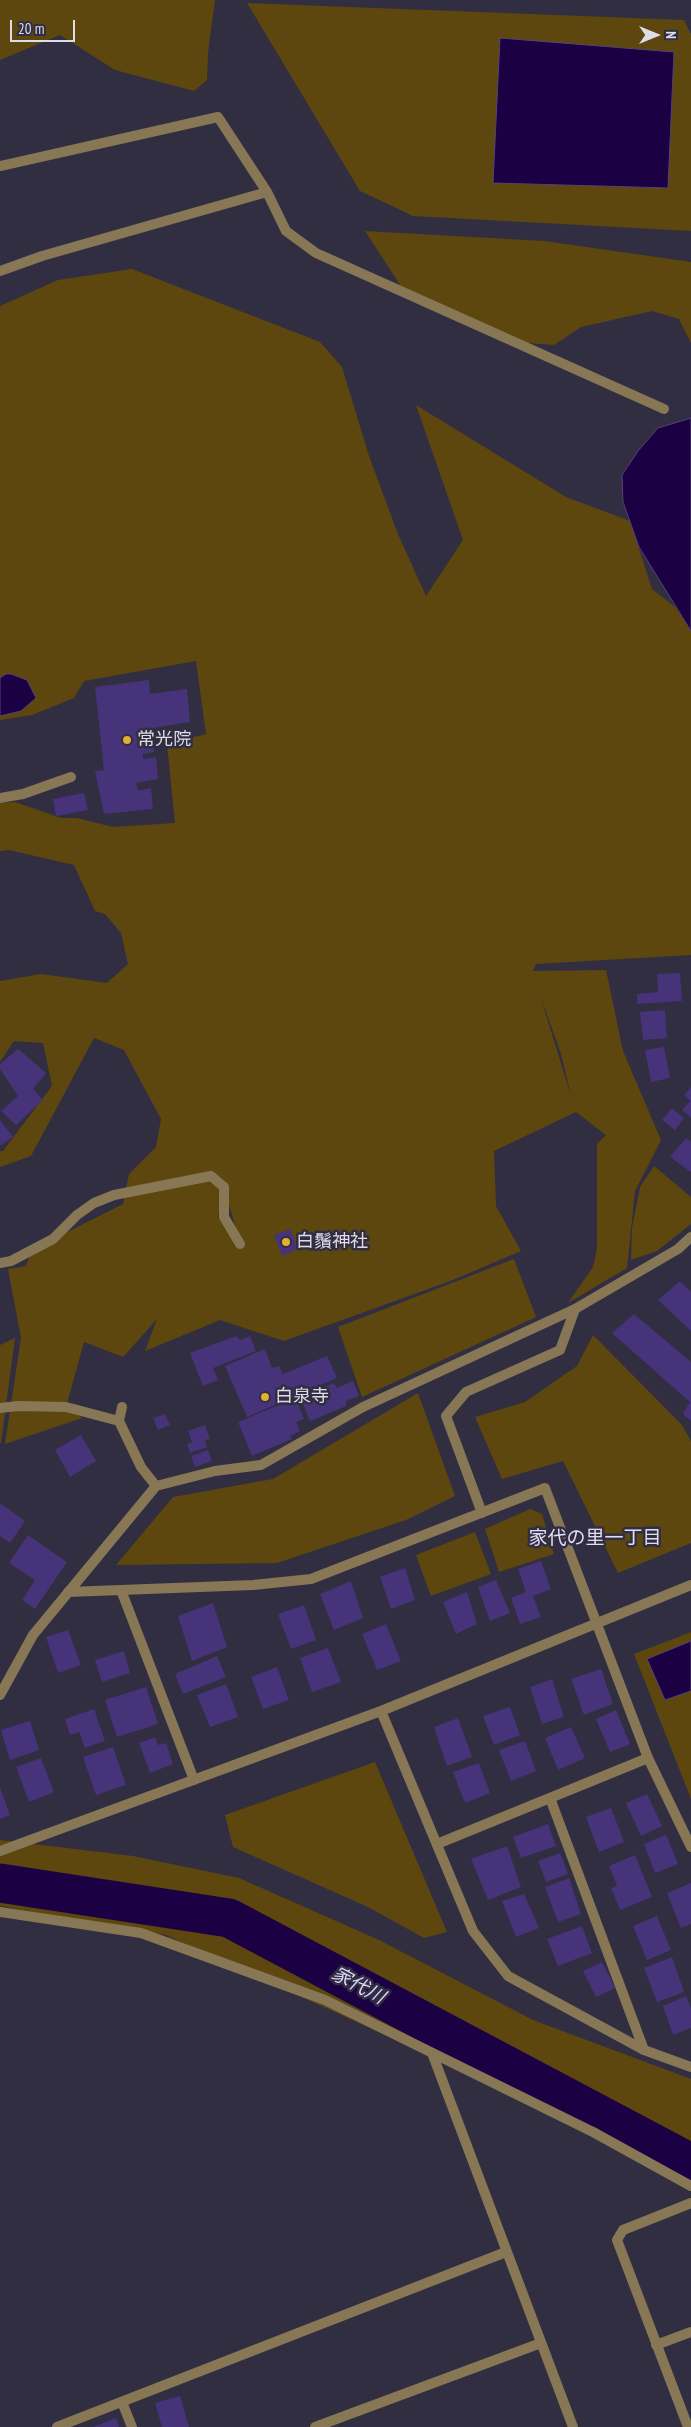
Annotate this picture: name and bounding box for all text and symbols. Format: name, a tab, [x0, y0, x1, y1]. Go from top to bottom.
scale bar	[12, 10, 78, 42]
north arrow	[631, 10, 681, 60]
text: 20 m	[18, 19, 44, 38]
text: N	[662, 31, 680, 39]
place label: 常光院	[137, 729, 191, 751]
marker: 常光院	[121, 734, 133, 746]
place label: 白鬚神社	[296, 1231, 368, 1253]
marker: 白鬚神社	[280, 1236, 292, 1248]
place label: 白泉寺	[275, 1386, 329, 1408]
marker: 白泉寺	[259, 1391, 271, 1403]
district label: 家代の里一丁目	[529, 1528, 661, 1550]
water label: 家代川	[327, 1963, 389, 2009]

